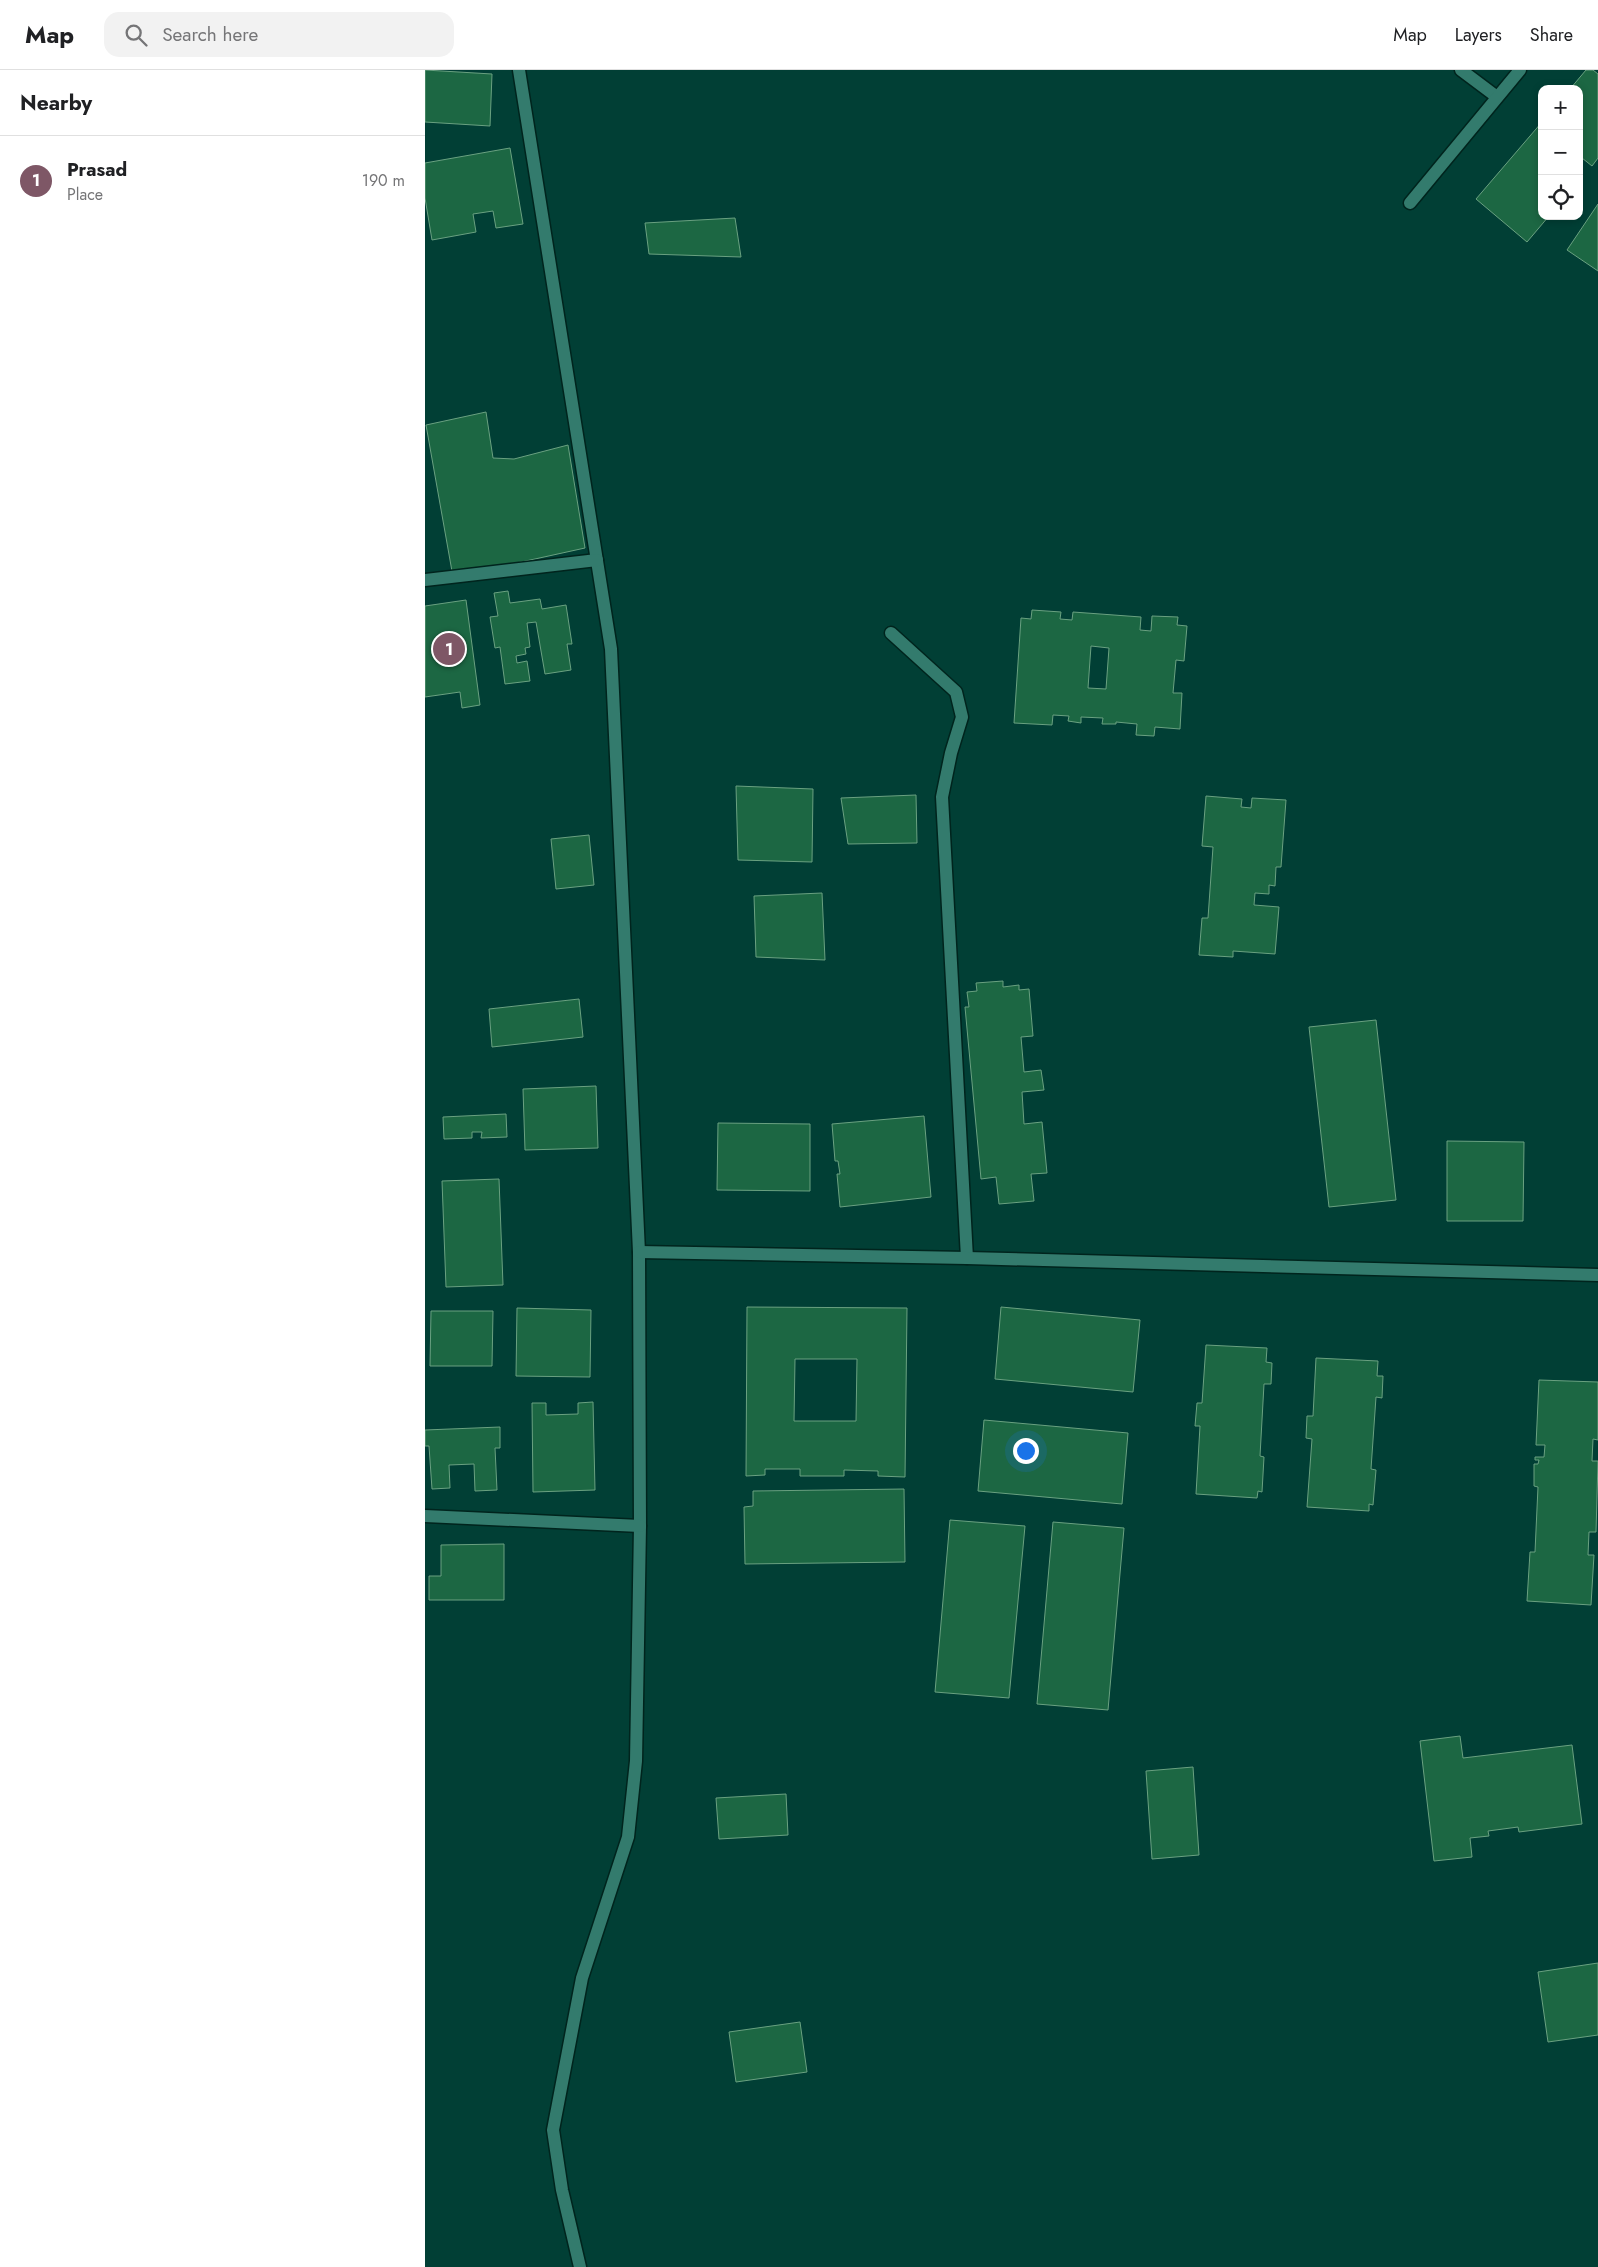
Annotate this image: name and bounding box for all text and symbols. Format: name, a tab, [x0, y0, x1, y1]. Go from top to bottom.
search box	[104, 12, 454, 57]
text: Map	[25, 17, 74, 52]
icon: search	[122, 21, 150, 49]
text: Search here	[162, 21, 258, 48]
text: Map	[1393, 22, 1427, 48]
text: Layers	[1455, 22, 1502, 48]
text: Share	[1530, 22, 1573, 48]
map controls	[1538, 85, 1583, 220]
button: +	[1538, 85, 1583, 130]
text: Nearby	[20, 88, 92, 118]
button: −	[1538, 130, 1583, 175]
text: Prasad	[67, 156, 127, 183]
text: 1	[32, 169, 40, 192]
text: 190 m	[362, 169, 405, 192]
button: locate	[1538, 175, 1583, 220]
text: Place	[67, 183, 103, 206]
pin: 1	[433, 630, 465, 668]
your location	[1013, 1438, 1039, 1464]

